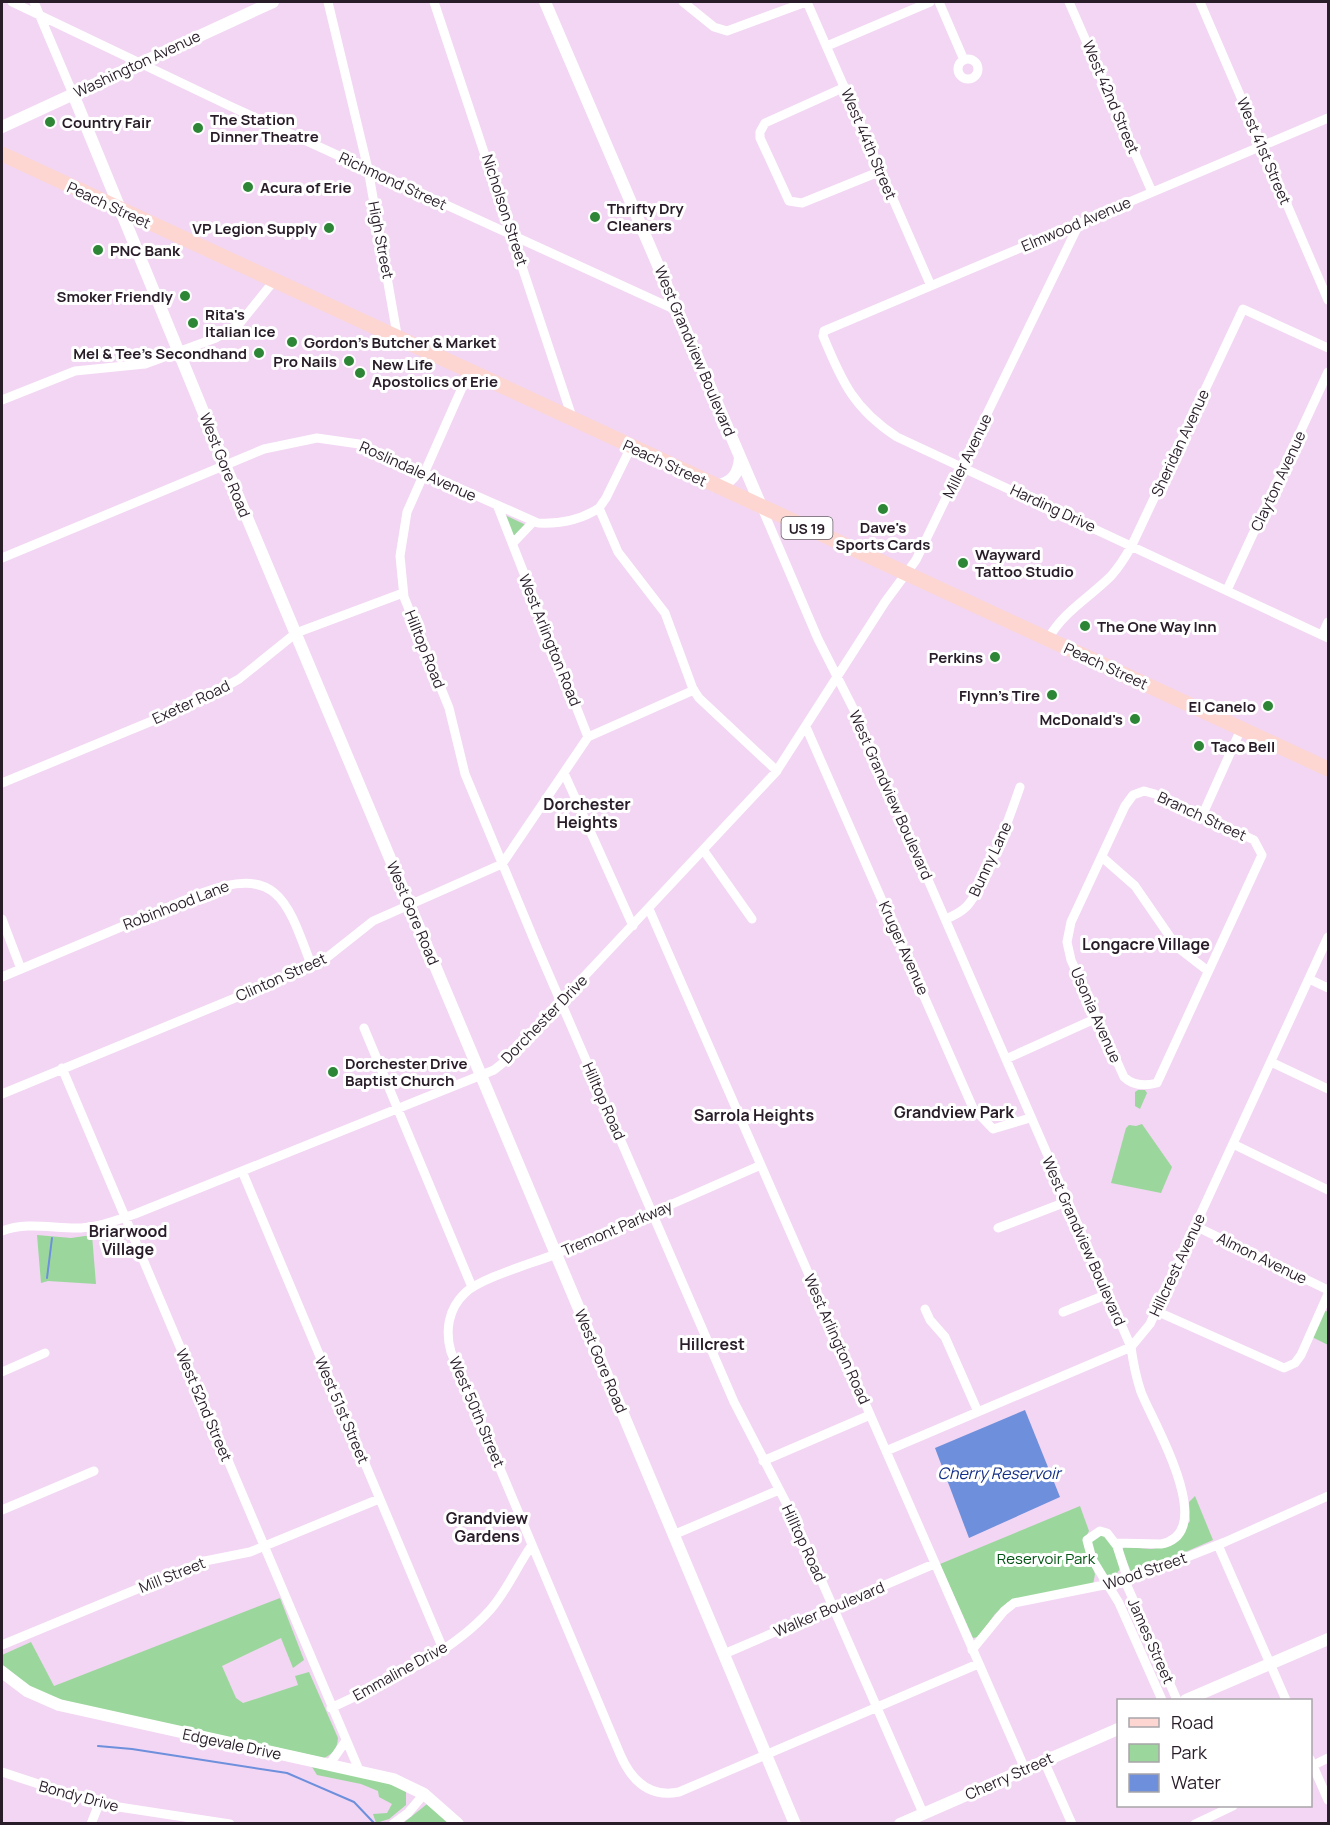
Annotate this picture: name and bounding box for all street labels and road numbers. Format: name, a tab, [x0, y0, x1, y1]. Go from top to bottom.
street label: Washington Avenue	[70, 25, 204, 103]
street label: West 42nd Street	[1078, 37, 1144, 157]
street label: West 44th Street	[836, 85, 902, 203]
street label: West 41st Street	[1232, 94, 1296, 208]
street label: Richmond Street	[336, 147, 450, 215]
street label: Nicholson Street	[477, 152, 533, 268]
street label: Peach Street	[64, 176, 154, 234]
street label: Elmwood Avenue	[1018, 191, 1134, 257]
street label: High Street	[363, 199, 399, 281]
street label: West Grandview Boulevard	[650, 263, 740, 439]
street label: Sheridan Avenue	[1146, 386, 1214, 500]
street label: West Gore Road	[195, 410, 255, 520]
street label: Miller Avenue	[937, 410, 997, 502]
street label: Clayton Avenue	[1246, 427, 1311, 535]
street label: Peach Street	[620, 434, 710, 492]
street label: Roslindale Avenue	[356, 436, 480, 506]
street label: Harding Drive	[1007, 479, 1099, 537]
road number: US 19	[782, 517, 832, 539]
street label: West Arlington Road	[514, 571, 586, 709]
street label: Hilltop Road	[400, 607, 450, 691]
street label: Peach Street	[1061, 637, 1151, 695]
street label: Exeter Road	[149, 675, 233, 729]
street label: West Grandview Boulevard	[844, 707, 938, 883]
street label: Branch Street	[1154, 786, 1250, 846]
street label: Bunny Lane	[964, 818, 1017, 900]
street label: West Gore Road	[382, 858, 444, 968]
street label: Robinhood Lane	[120, 875, 232, 935]
street label: Kruger Avenue	[874, 898, 934, 998]
street label: Clinton Street	[232, 948, 330, 1006]
street label: Usonia Avenue	[1066, 964, 1127, 1066]
street label: Dorchester Drive	[496, 970, 592, 1068]
street label: Hilltop Road	[578, 1059, 630, 1143]
street label: West Grandview Boulevard	[1037, 1153, 1131, 1329]
street label: Tremont Parkway	[558, 1195, 676, 1261]
street label: Hillcrest Avenue	[1144, 1210, 1210, 1320]
street label: Almon Avenue	[1213, 1227, 1311, 1289]
street label: West Arlington Road	[799, 1271, 875, 1407]
street label: West Gore Road	[570, 1306, 632, 1416]
street label: West 52nd Street	[171, 1345, 237, 1465]
street label: West 51st Street	[310, 1353, 374, 1467]
street label: West 50th Street	[444, 1353, 510, 1471]
street label: Hilltop Road	[777, 1501, 831, 1585]
street label: Wood Street	[1101, 1547, 1189, 1595]
street label: Mill Street	[136, 1552, 208, 1598]
street label: Walker Boulevard	[770, 1576, 888, 1642]
street label: James Street	[1123, 1595, 1179, 1687]
street label: Emmaline Drive	[349, 1636, 451, 1706]
street label: Edgevale Drive	[181, 1723, 284, 1765]
street label: Cherry Street	[962, 1747, 1056, 1805]
street label: Bondy Drive	[37, 1775, 121, 1817]

